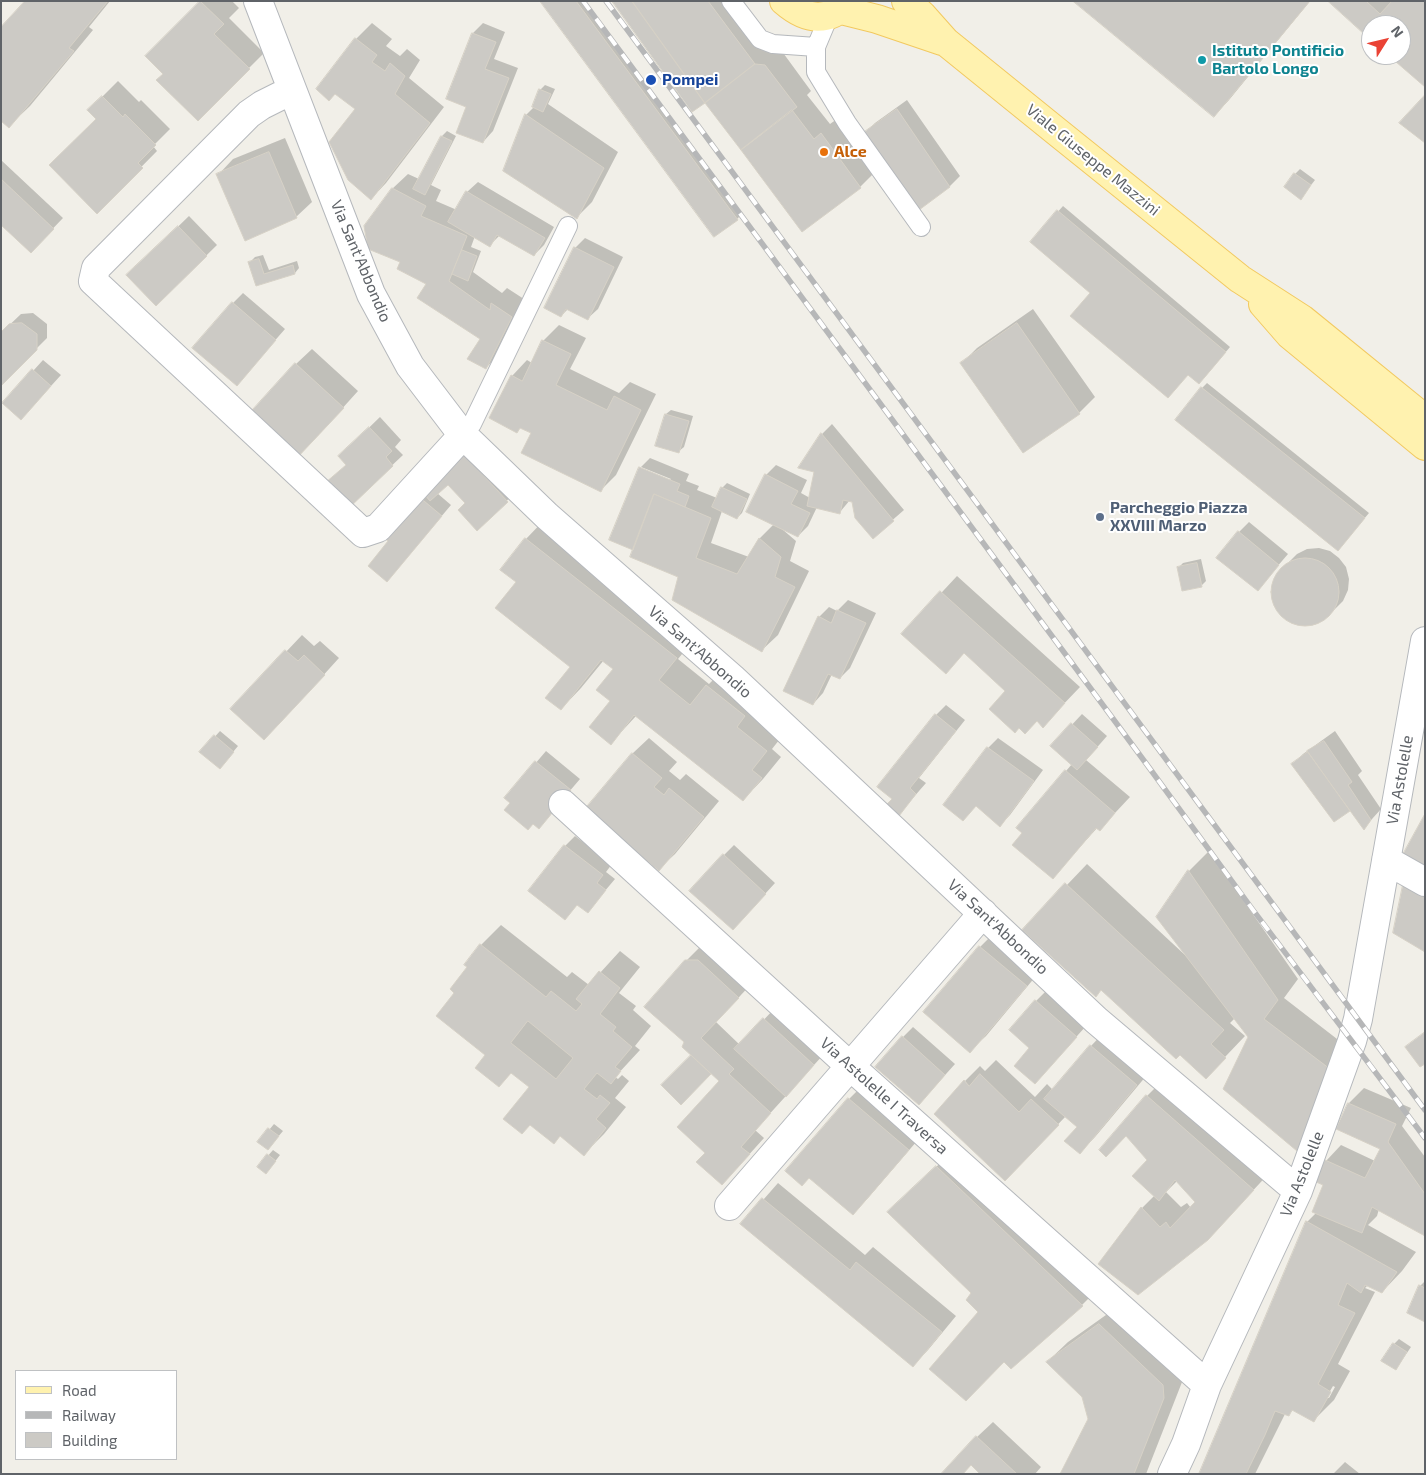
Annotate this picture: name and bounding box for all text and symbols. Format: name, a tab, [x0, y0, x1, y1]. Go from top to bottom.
north arrow	[1361, 15, 1411, 65]
text: N	[1388, 22, 1408, 41]
place label: Istituto Pontificio Bartolo Longo	[1212, 41, 1344, 79]
marker: Istituto Pontificio Bartolo Longo	[1196, 54, 1208, 66]
place label: Pompei	[662, 70, 718, 90]
marker: Pompei	[644, 73, 658, 87]
street label: Viale Giuseppe Mazzini	[1022, 100, 1164, 220]
place label: Alce	[834, 142, 867, 162]
marker: Alce	[818, 146, 830, 158]
street label: Via Sant'Abbondio	[327, 197, 395, 325]
place label: Parcheggio Piazza XXVIII Marzo	[1110, 498, 1248, 536]
marker: Parcheggio Piazza XXVIII Marzo	[1094, 511, 1106, 523]
street label: Via Sant'Abbondio	[644, 602, 756, 702]
street label: Via Astolelle	[1383, 734, 1417, 826]
street label: Via Sant'Abbondio	[944, 875, 1052, 979]
street label: Via Astolelle I Traversa	[816, 1034, 952, 1158]
street label: Via Astolelle	[1276, 1128, 1328, 1220]
legend	[15, 1370, 178, 1460]
text: Road	[62, 1381, 97, 1399]
text: Railway	[62, 1406, 116, 1424]
text: Building	[62, 1431, 117, 1449]

